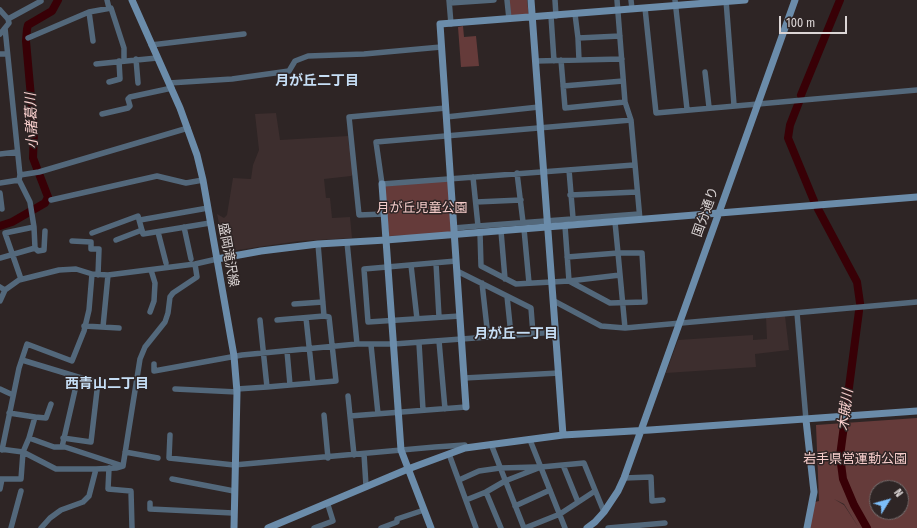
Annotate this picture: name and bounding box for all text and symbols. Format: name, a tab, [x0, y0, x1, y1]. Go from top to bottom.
scale bar	[781, 8, 849, 34]
text: 100 m	[786, 16, 815, 30]
district label: 月が丘二丁目	[275, 73, 359, 89]
water label: 小諸葛川	[23, 93, 41, 149]
street label: 国分通り	[690, 185, 722, 239]
park label: 月が丘児童公園	[377, 200, 467, 216]
street label: 盛岡滝沢線	[215, 222, 241, 288]
district label: 月が丘一丁目	[474, 326, 558, 342]
district label: 西青山二丁目	[65, 376, 149, 392]
water label: 木賊川	[835, 388, 857, 432]
park label: 岩手県営運動公園	[803, 451, 907, 467]
north arrow	[869, 480, 909, 520]
text: N	[891, 487, 905, 500]

